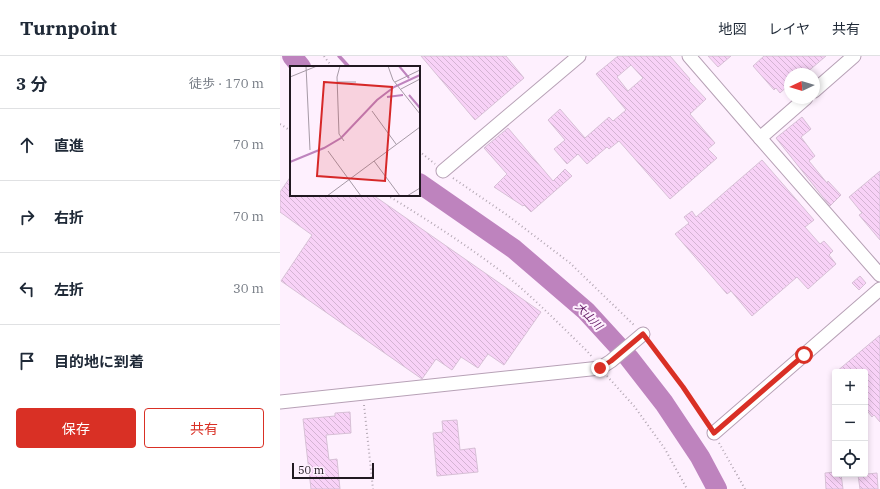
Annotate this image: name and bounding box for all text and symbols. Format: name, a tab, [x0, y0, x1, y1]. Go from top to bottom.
text: Turnpoint	[20, 16, 117, 40]
text: 地図	[718, 20, 746, 38]
text: レイヤ	[768, 20, 810, 38]
text: 共有	[832, 20, 860, 38]
inset map	[290, 66, 420, 196]
north arrow	[784, 68, 820, 104]
text: 3 分	[16, 73, 47, 95]
text: 徒歩 · 170 m	[189, 75, 264, 92]
icon: ahead	[16, 134, 38, 156]
text: 直進	[54, 136, 84, 155]
text: 70 m	[233, 136, 264, 153]
icon: right	[16, 206, 38, 228]
text: 右折	[54, 208, 84, 227]
text: 70 m	[233, 208, 264, 225]
icon: left	[16, 278, 38, 300]
text: 左折	[54, 280, 84, 299]
text: 30 m	[233, 280, 264, 297]
water label: 大山川	[572, 299, 606, 333]
route start	[795, 346, 813, 364]
icon: arrive	[16, 350, 38, 372]
text: 目的地に到着	[54, 352, 144, 371]
route end	[591, 359, 609, 377]
map controls	[832, 369, 868, 477]
button: +	[832, 369, 868, 405]
button: −	[832, 405, 868, 441]
button: 保存	[16, 408, 136, 448]
button: 共有	[144, 408, 264, 448]
button: locate	[832, 441, 868, 477]
scale bar	[292, 461, 374, 480]
text: 50 m	[298, 463, 324, 477]

